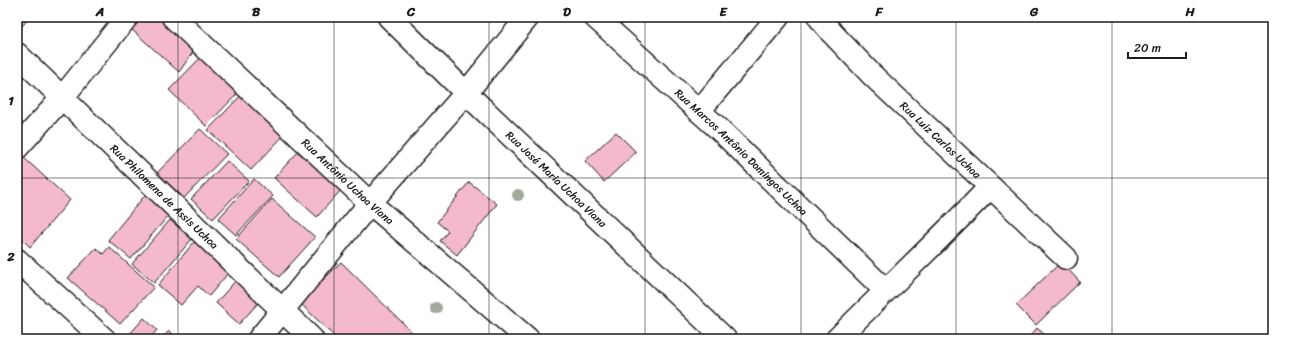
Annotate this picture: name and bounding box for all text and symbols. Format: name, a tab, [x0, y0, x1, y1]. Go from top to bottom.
text: A	[95, 0, 104, 23]
text: B	[252, 0, 261, 23]
text: C	[406, 0, 416, 23]
text: D	[563, 0, 571, 23]
text: E	[719, 0, 728, 23]
text: F	[874, 0, 883, 23]
text: G	[1029, 0, 1039, 23]
text: H	[1184, 0, 1195, 23]
scale bar	[1128, 34, 1186, 60]
text: 20 m	[1134, 37, 1161, 59]
street label: Rua Marcos Antônio Domingos Uchoa	[670, 84, 812, 221]
text: 1	[8, 89, 14, 112]
street label: Rua Luiz Carlos Uchoa	[895, 97, 986, 184]
street label: Rua José Maria Uchoa Viana	[501, 126, 612, 233]
street label: Rua Antônio Uchoa Viana	[297, 134, 398, 230]
street label: Rua Philomena de Assis Uchoa	[105, 140, 223, 254]
text: 2	[6, 245, 15, 268]

